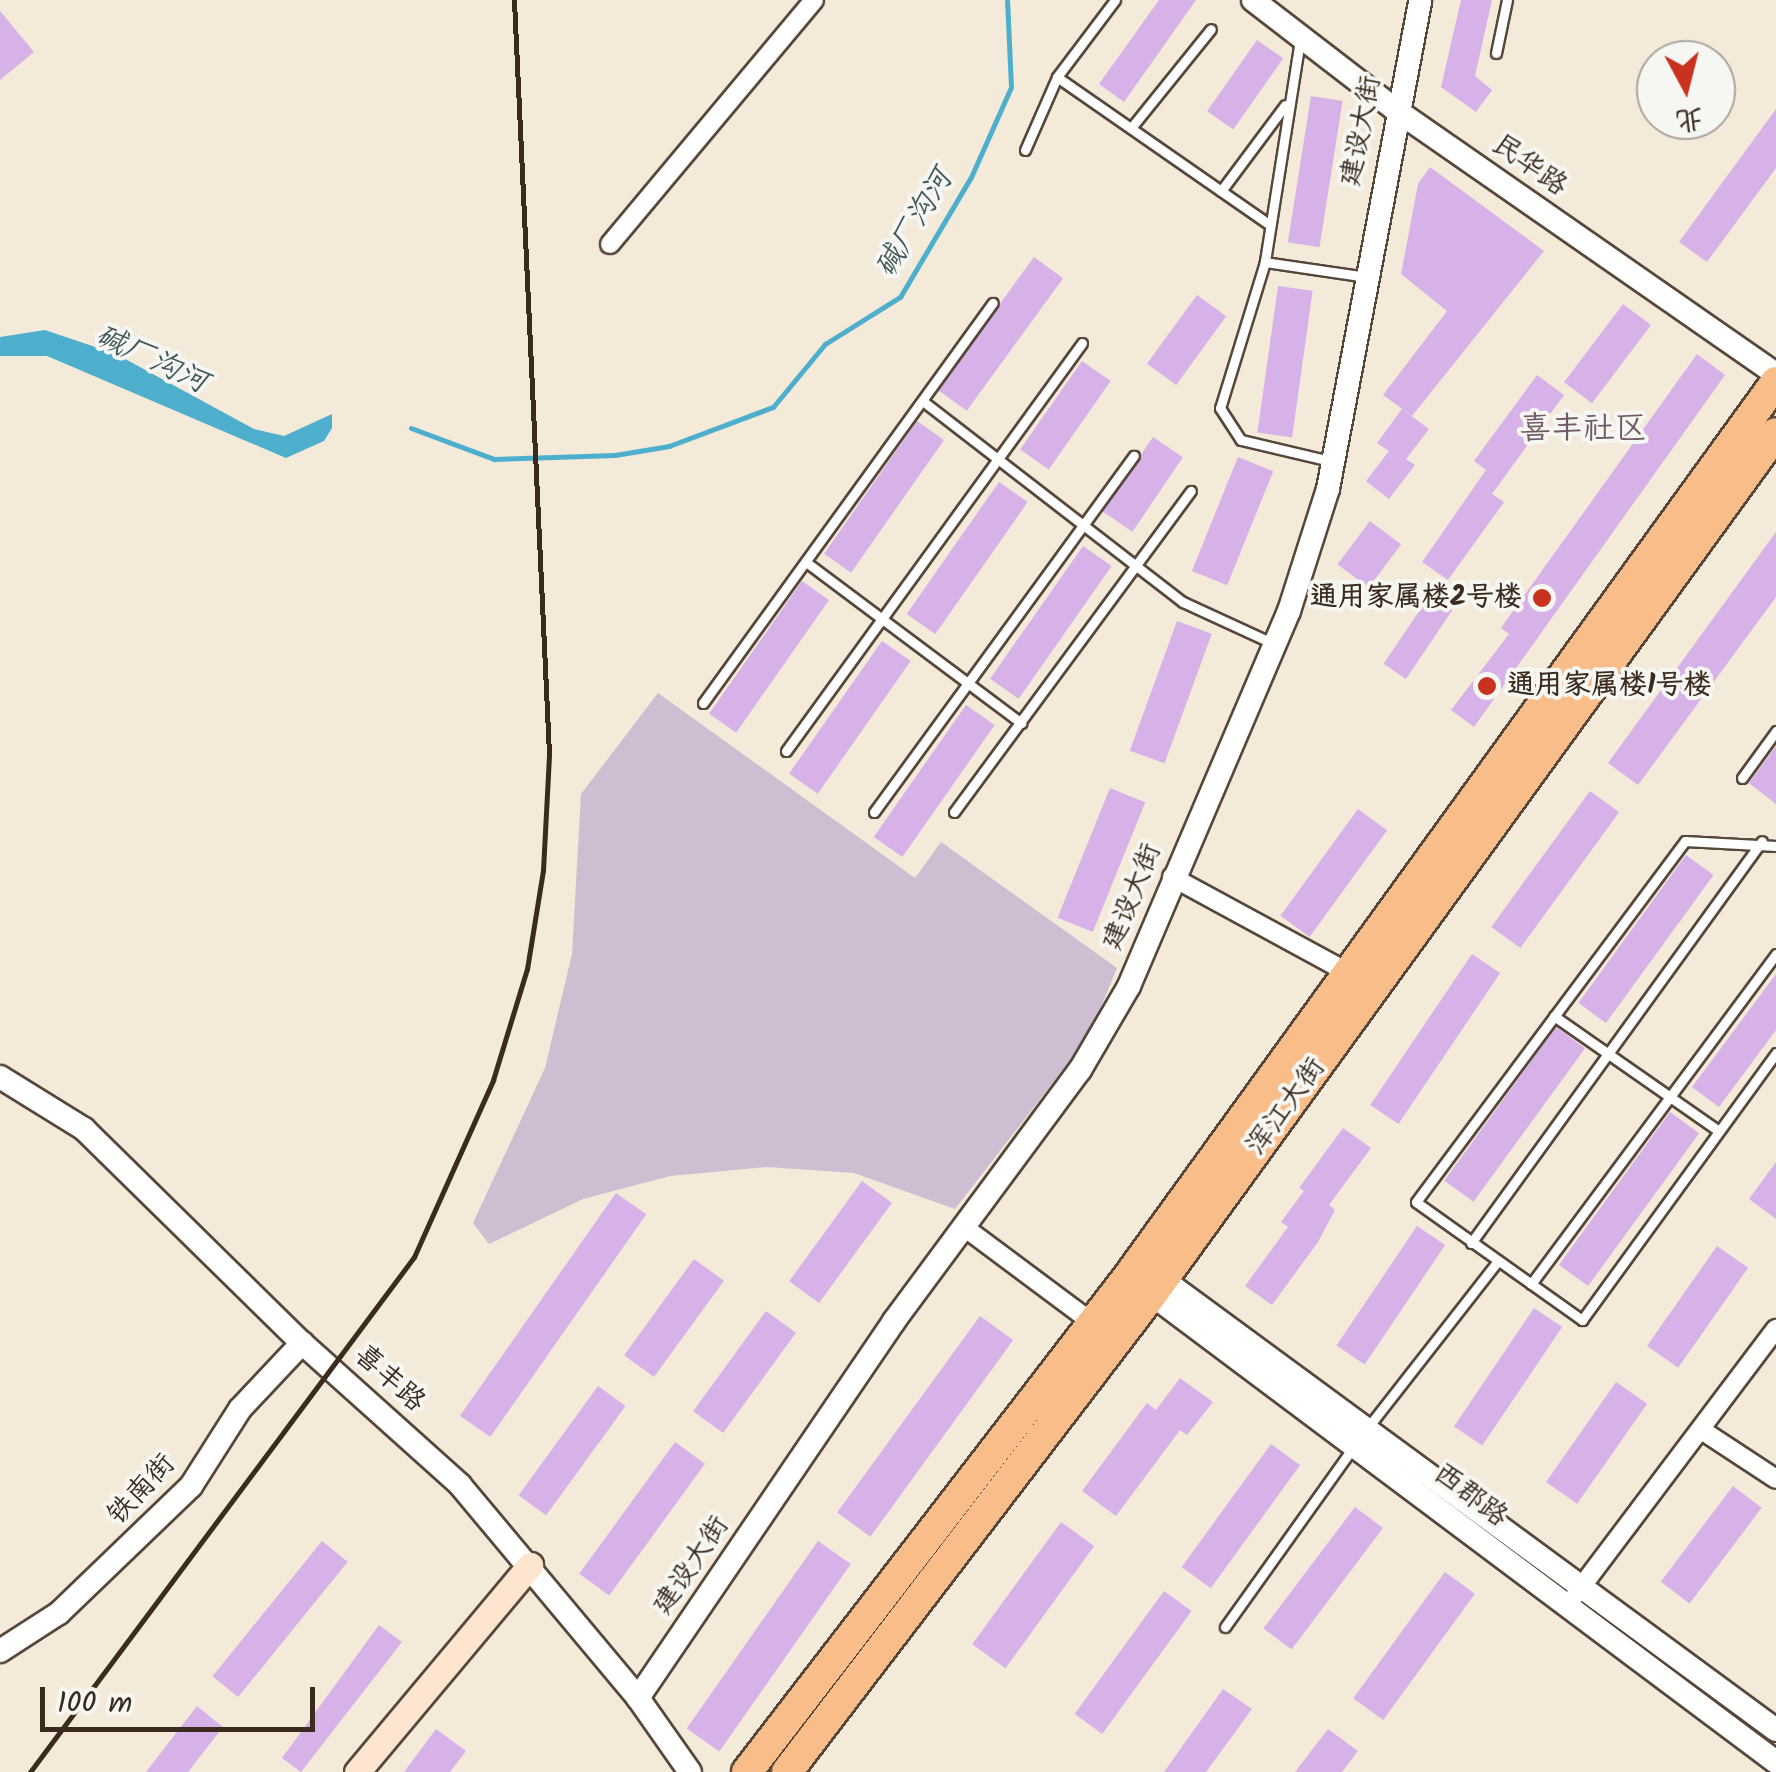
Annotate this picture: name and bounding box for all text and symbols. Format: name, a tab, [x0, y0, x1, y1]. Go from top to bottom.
north arrow	[1636, 40, 1736, 140]
street label: 建设大街	[1335, 73, 1389, 189]
text: 北	[1673, 94, 1706, 142]
street label: 民华路	[1485, 128, 1573, 204]
water label: 碱厂沟河	[869, 163, 961, 285]
water label: 碱厂沟河	[89, 318, 213, 402]
district label: 喜丰社区	[1519, 411, 1647, 449]
place label: 通用家属楼2号楼	[1310, 581, 1522, 615]
marker: 通用家属楼2号楼	[1531, 587, 1553, 609]
place label: 通用家属楼1号楼	[1507, 669, 1711, 703]
marker: 通用家属楼1号楼	[1476, 675, 1498, 697]
street label: 建设大街	[1096, 839, 1170, 955]
street label: 浑江大街	[1240, 1052, 1334, 1162]
street label: 喜丰路	[347, 1338, 431, 1420]
street label: 铁南街	[101, 1448, 183, 1532]
street label: 西郡路	[1426, 1457, 1514, 1535]
street label: 建设大街	[647, 1510, 737, 1622]
scale bar	[45, 1667, 320, 1729]
text: 100 m	[57, 1680, 132, 1728]

